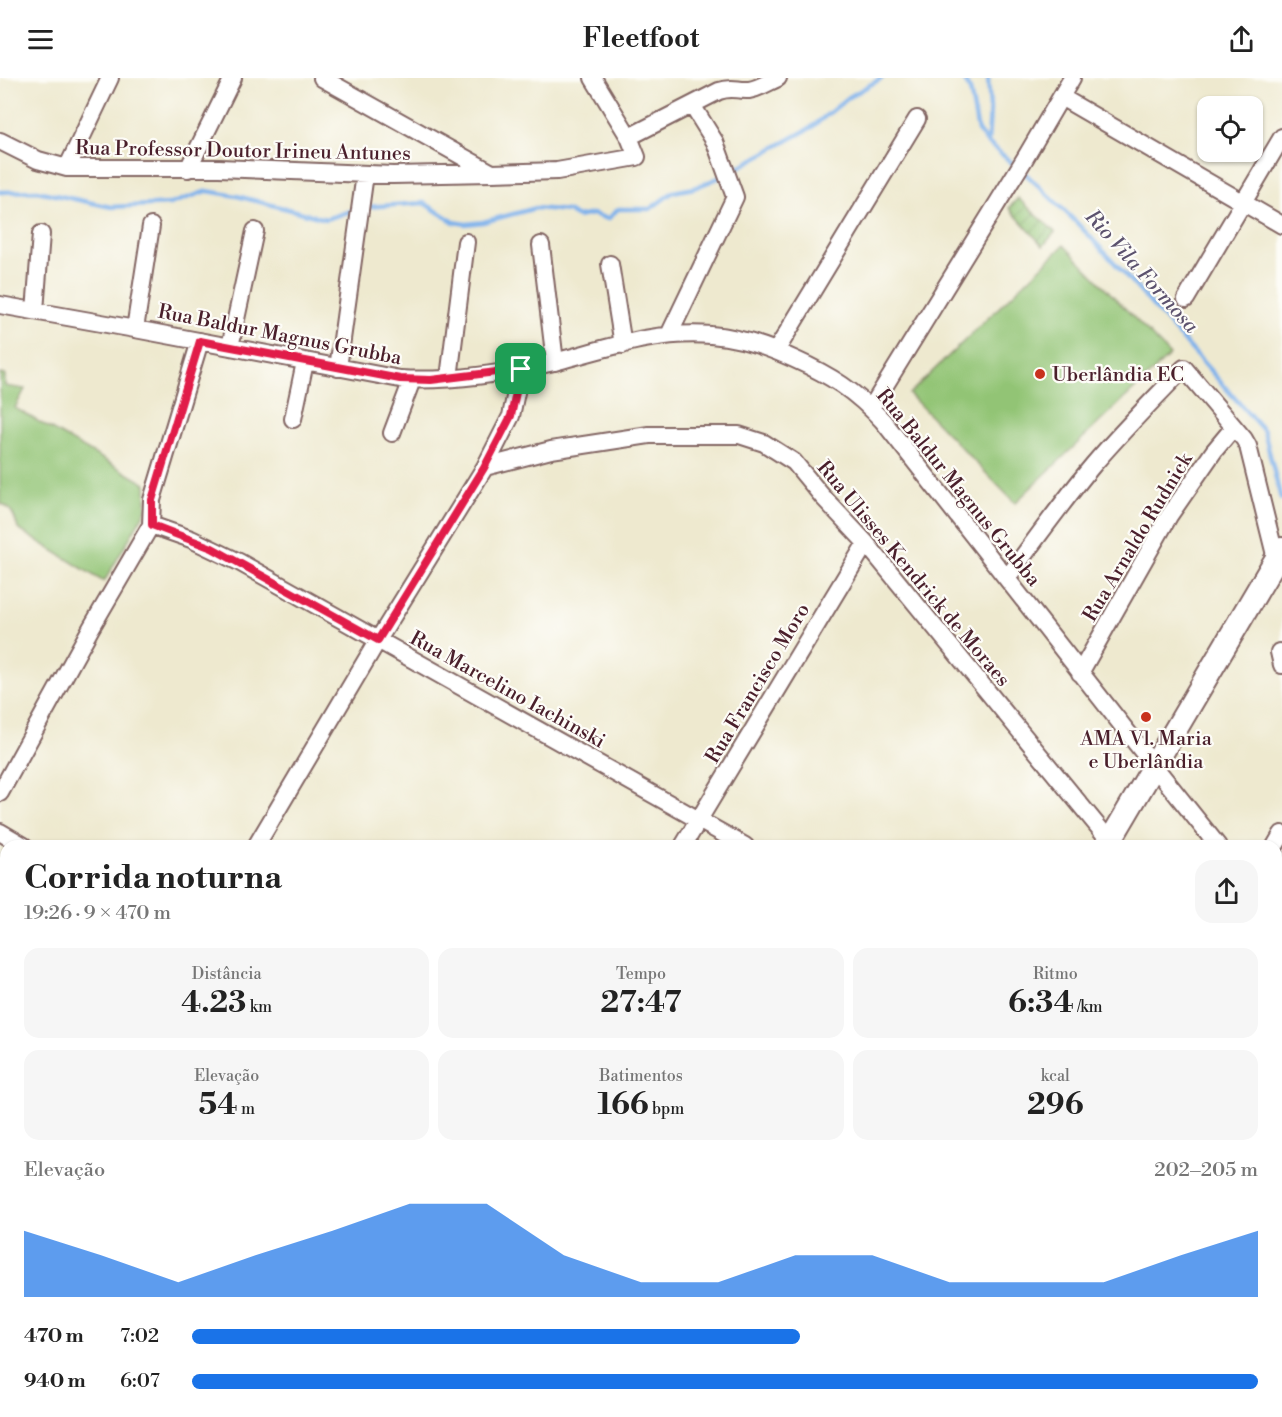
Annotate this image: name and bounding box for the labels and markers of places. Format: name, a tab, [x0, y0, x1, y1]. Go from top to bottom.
pin	[495, 343, 546, 394]
place label: Uberlândia EC	[1052, 363, 1184, 388]
marker: Uberlândia EC	[1033, 367, 1047, 381]
marker: AMA Vl. Maria e Uberlândia	[1139, 710, 1153, 724]
place label: AMA Vl. Maria e Uberlândia	[1079, 727, 1213, 775]

